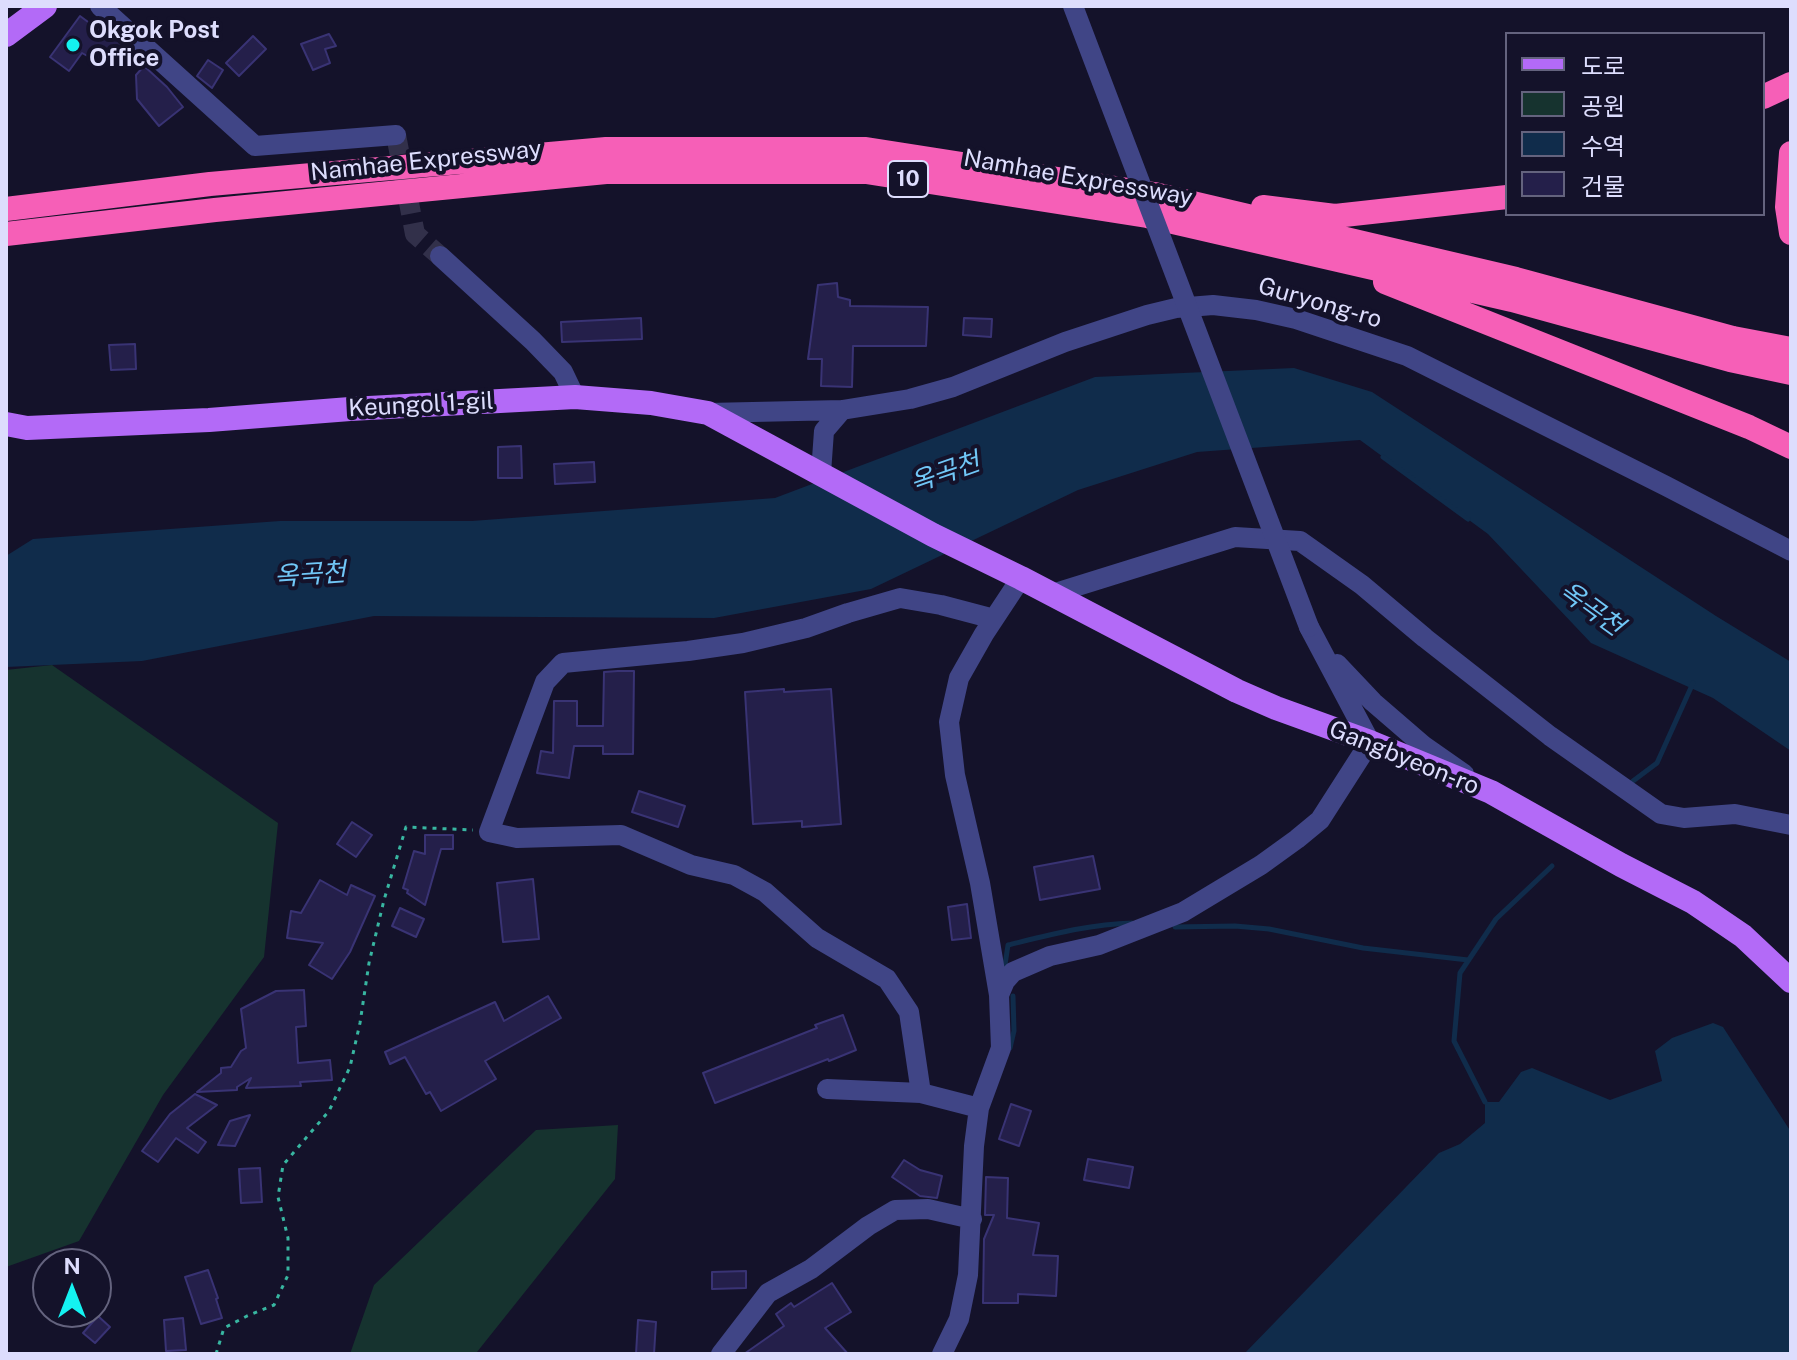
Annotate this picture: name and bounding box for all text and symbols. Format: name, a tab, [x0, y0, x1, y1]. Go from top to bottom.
place label: Okgok Post Office	[89, 17, 220, 73]
legend	[1505, 32, 1765, 216]
marker: Okgok Post Office	[64, 36, 82, 54]
text: 도로	[1581, 52, 1625, 80]
text: 공원	[1581, 92, 1625, 120]
text: 수역	[1581, 132, 1625, 160]
street label: Namhae Expressway	[309, 135, 543, 187]
street label: Namhae Expressway	[961, 144, 1195, 212]
road number: 10	[888, 161, 928, 197]
text: 건물	[1581, 172, 1625, 200]
street label: Guryong-ro	[1255, 272, 1385, 334]
street label: Keungol 1-gil	[348, 387, 494, 423]
water label: 옥곡천	[906, 447, 984, 499]
water label: 옥곡천	[273, 557, 347, 593]
water label: 옥곡천	[1553, 575, 1629, 643]
street label: Gangbyeon-ro	[1325, 715, 1483, 801]
north arrow	[32, 1248, 112, 1328]
text: N	[63, 1253, 81, 1279]

